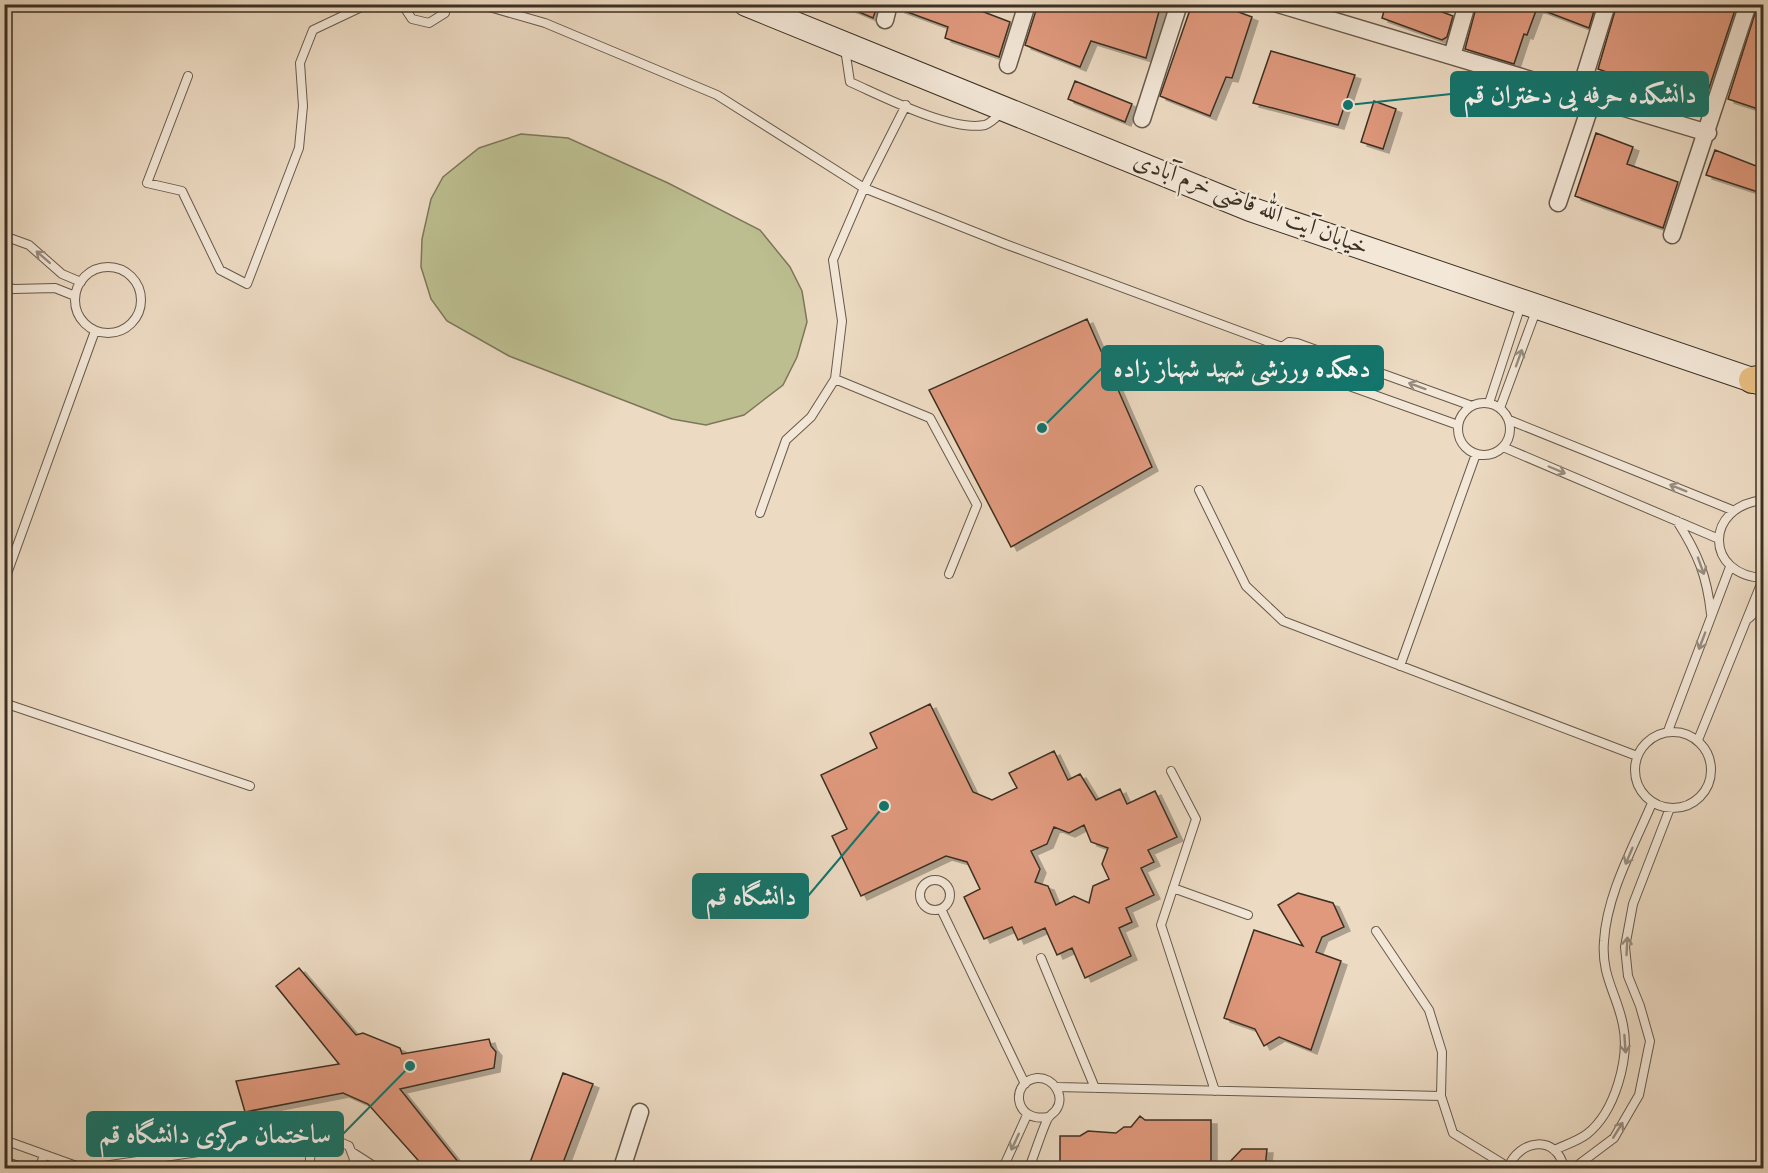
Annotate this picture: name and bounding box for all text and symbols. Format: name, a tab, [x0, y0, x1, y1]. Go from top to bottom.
callout: دانشکده حرفه یی دختران قم	[1451, 72, 1708, 116]
text: دانشکده حرفه یی دختران قم	[1463, 79, 1697, 118]
street label: خیابان آیت الله قاضی خرم آبادی	[1127, 141, 1375, 267]
one-way arrow	[36, 251, 52, 265]
callout: دهکده ورزشی شهید شهناز زاده	[1102, 346, 1383, 390]
one-way arrow	[1514, 349, 1525, 368]
text: دهکده ورزشی شهید شهناز زاده	[1113, 353, 1371, 386]
one-way arrow	[1408, 380, 1427, 391]
one-way arrow	[1548, 465, 1566, 476]
one-way arrow	[1669, 482, 1688, 493]
one-way arrow	[1697, 556, 1708, 575]
one-way arrow	[1696, 631, 1707, 650]
one-way arrow	[1623, 847, 1634, 865]
callout: دانشگاه قم	[693, 874, 808, 918]
text: دانشگاه قم	[706, 879, 796, 920]
one-way arrow	[1621, 937, 1632, 957]
one-way arrow	[1619, 1034, 1630, 1054]
callout: ساختمان مرکزی دانشگاه قم	[87, 1112, 343, 1156]
text: ساختمان مرکزی دانشگاه قم	[99, 1117, 331, 1158]
one-way arrow	[1611, 1122, 1624, 1139]
one-way arrow	[1009, 1132, 1020, 1150]

